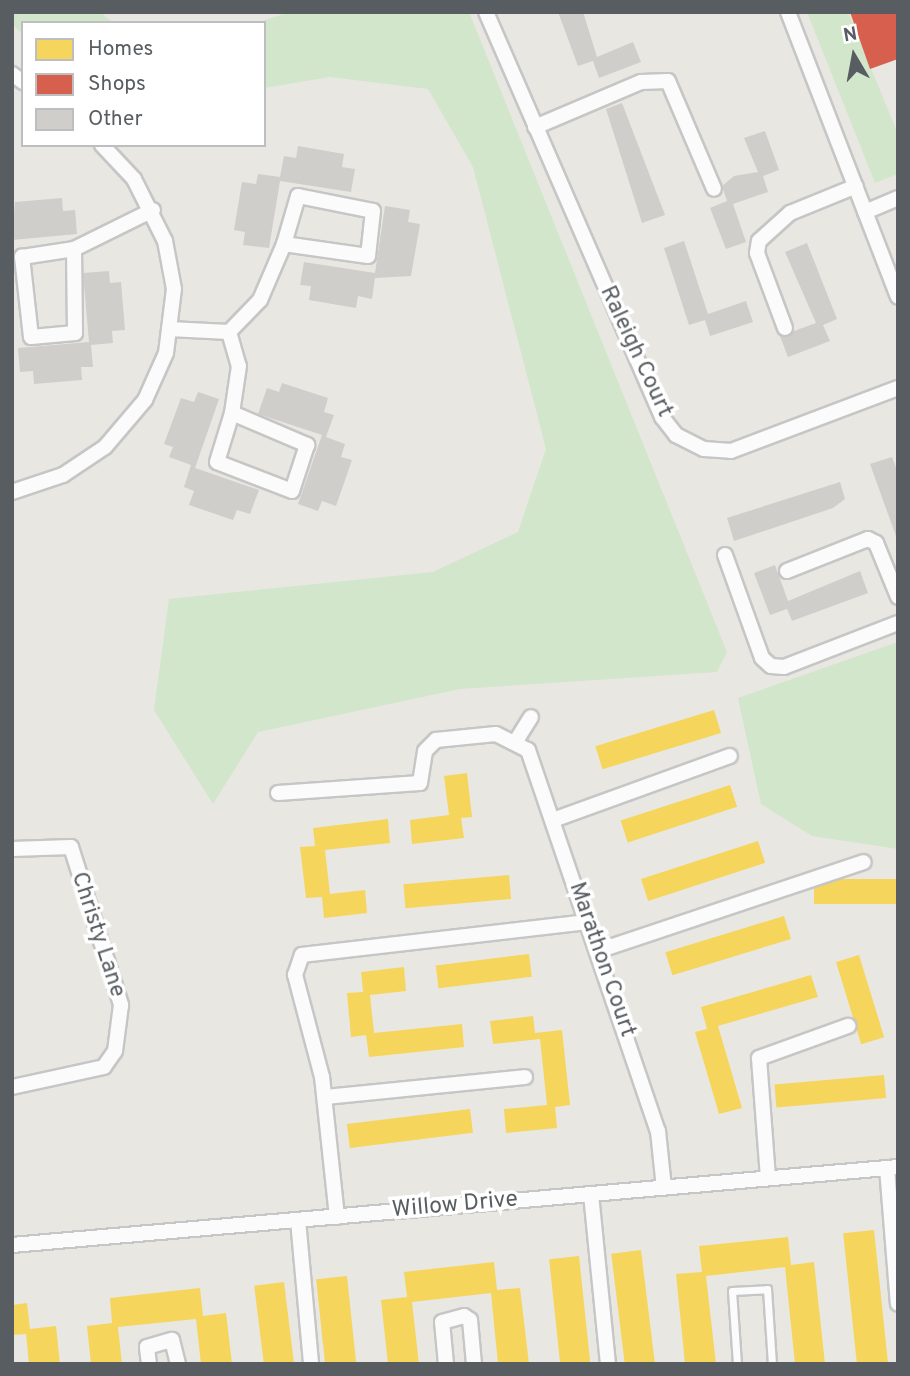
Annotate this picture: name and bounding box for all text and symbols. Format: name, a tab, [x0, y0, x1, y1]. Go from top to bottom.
legend	[21, 21, 266, 147]
north arrow	[819, 21, 889, 91]
text: N	[842, 22, 859, 48]
text: Homes	[88, 36, 153, 63]
text: Shops	[88, 71, 146, 98]
text: Other	[88, 106, 143, 133]
street label: Raleigh Court	[593, 282, 677, 422]
street label: Christy Lane	[64, 869, 130, 1001]
street label: Marathon Court	[562, 879, 640, 1041]
street label: Willow Drive	[391, 1187, 519, 1225]

